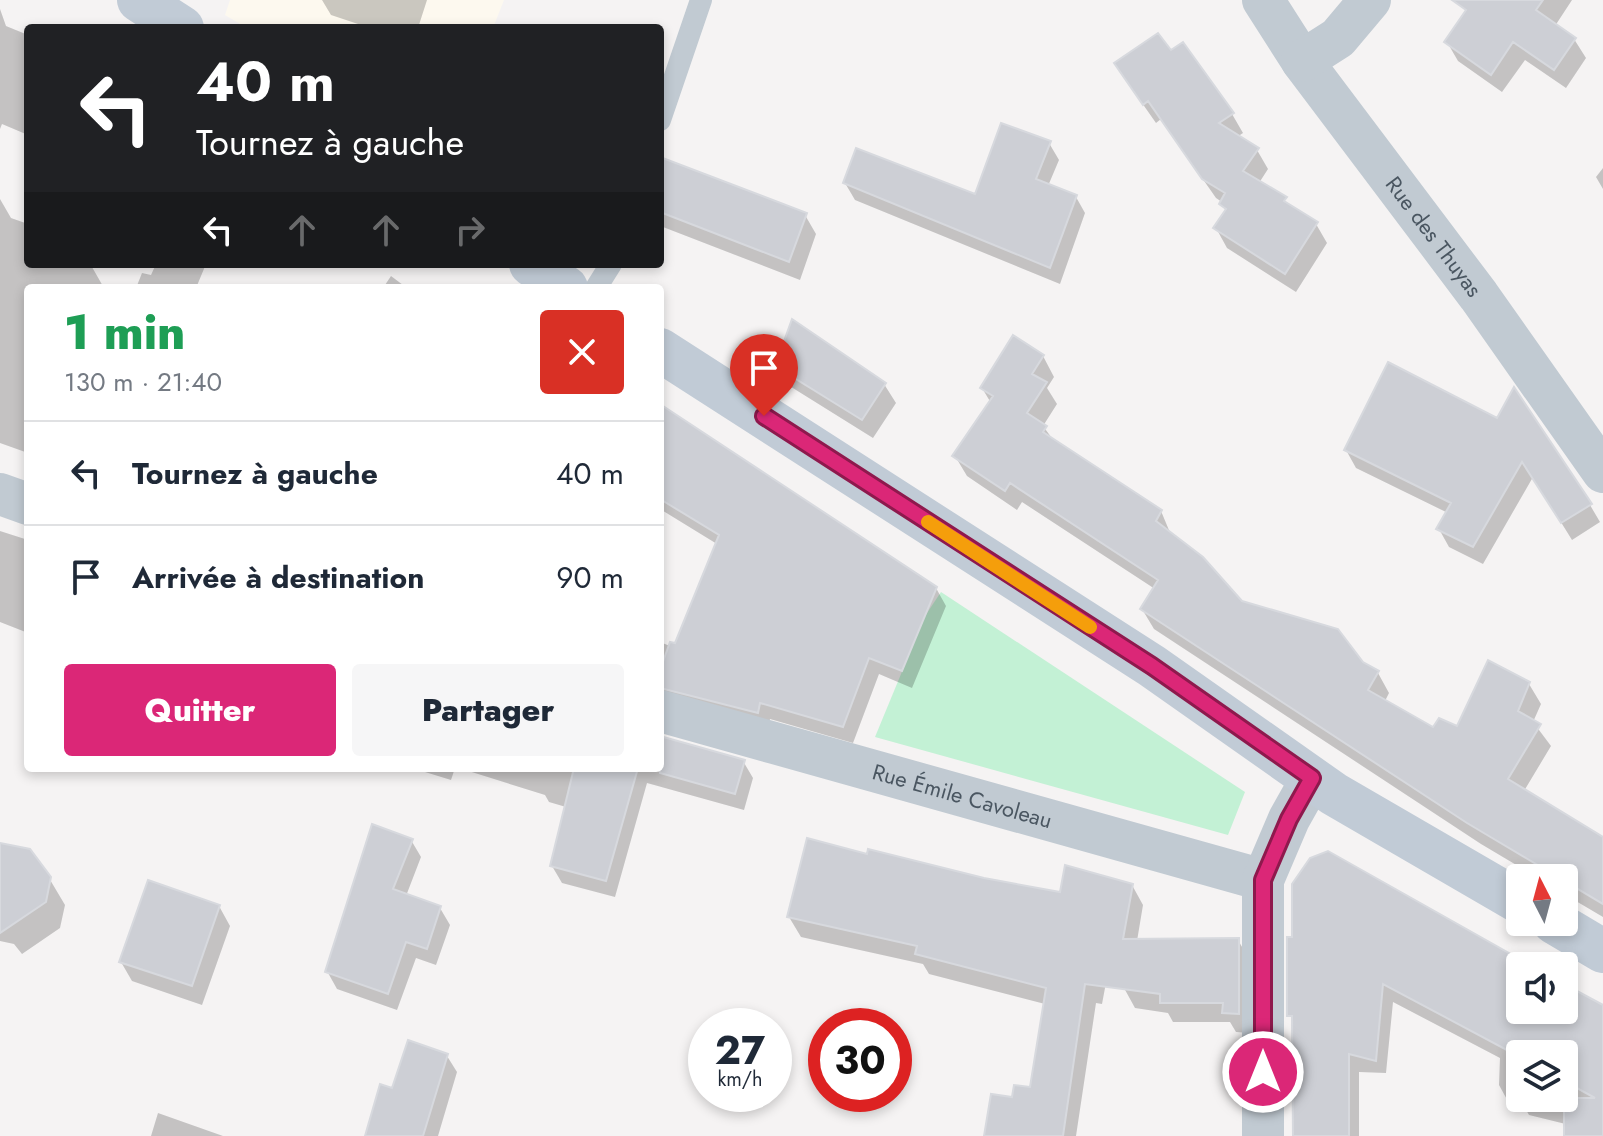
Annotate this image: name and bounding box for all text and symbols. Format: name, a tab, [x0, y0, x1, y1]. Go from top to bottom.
text: 40 m	[196, 41, 335, 122]
icon: left	[64, 56, 168, 160]
text: Tournez à gauche	[196, 116, 464, 168]
street label: Rue des Thuyas	[1378, 169, 1490, 304]
icon: left	[196, 208, 240, 252]
icon: ahead	[280, 208, 324, 252]
icon: ahead	[364, 208, 408, 252]
icon: right	[448, 208, 492, 252]
text: 1 min	[64, 298, 185, 367]
button: close	[540, 310, 624, 394]
pin	[730, 334, 798, 416]
icon: arrive	[742, 346, 786, 390]
text: 130 m · 21:40	[64, 363, 222, 401]
icon: left	[64, 451, 108, 495]
text: Tournez à gauche	[132, 452, 378, 495]
text: 40 m	[556, 452, 624, 495]
icon: arrive	[64, 555, 108, 599]
text: Arrivée à destination	[132, 556, 424, 599]
text: 90 m	[556, 556, 624, 599]
button: Quitter	[64, 664, 336, 756]
button: Partager	[352, 664, 624, 756]
street label: Rue Émile Cavoleau	[869, 755, 1056, 836]
north arrow	[1506, 864, 1578, 936]
map controls	[1506, 864, 1578, 1112]
button: sound	[1506, 952, 1578, 1024]
speed limit sign: 30	[808, 1008, 912, 1112]
text: 27	[715, 1021, 765, 1079]
position arrow	[1221, 1030, 1305, 1114]
button: layers	[1506, 1040, 1578, 1112]
text: km/h	[717, 1065, 763, 1094]

